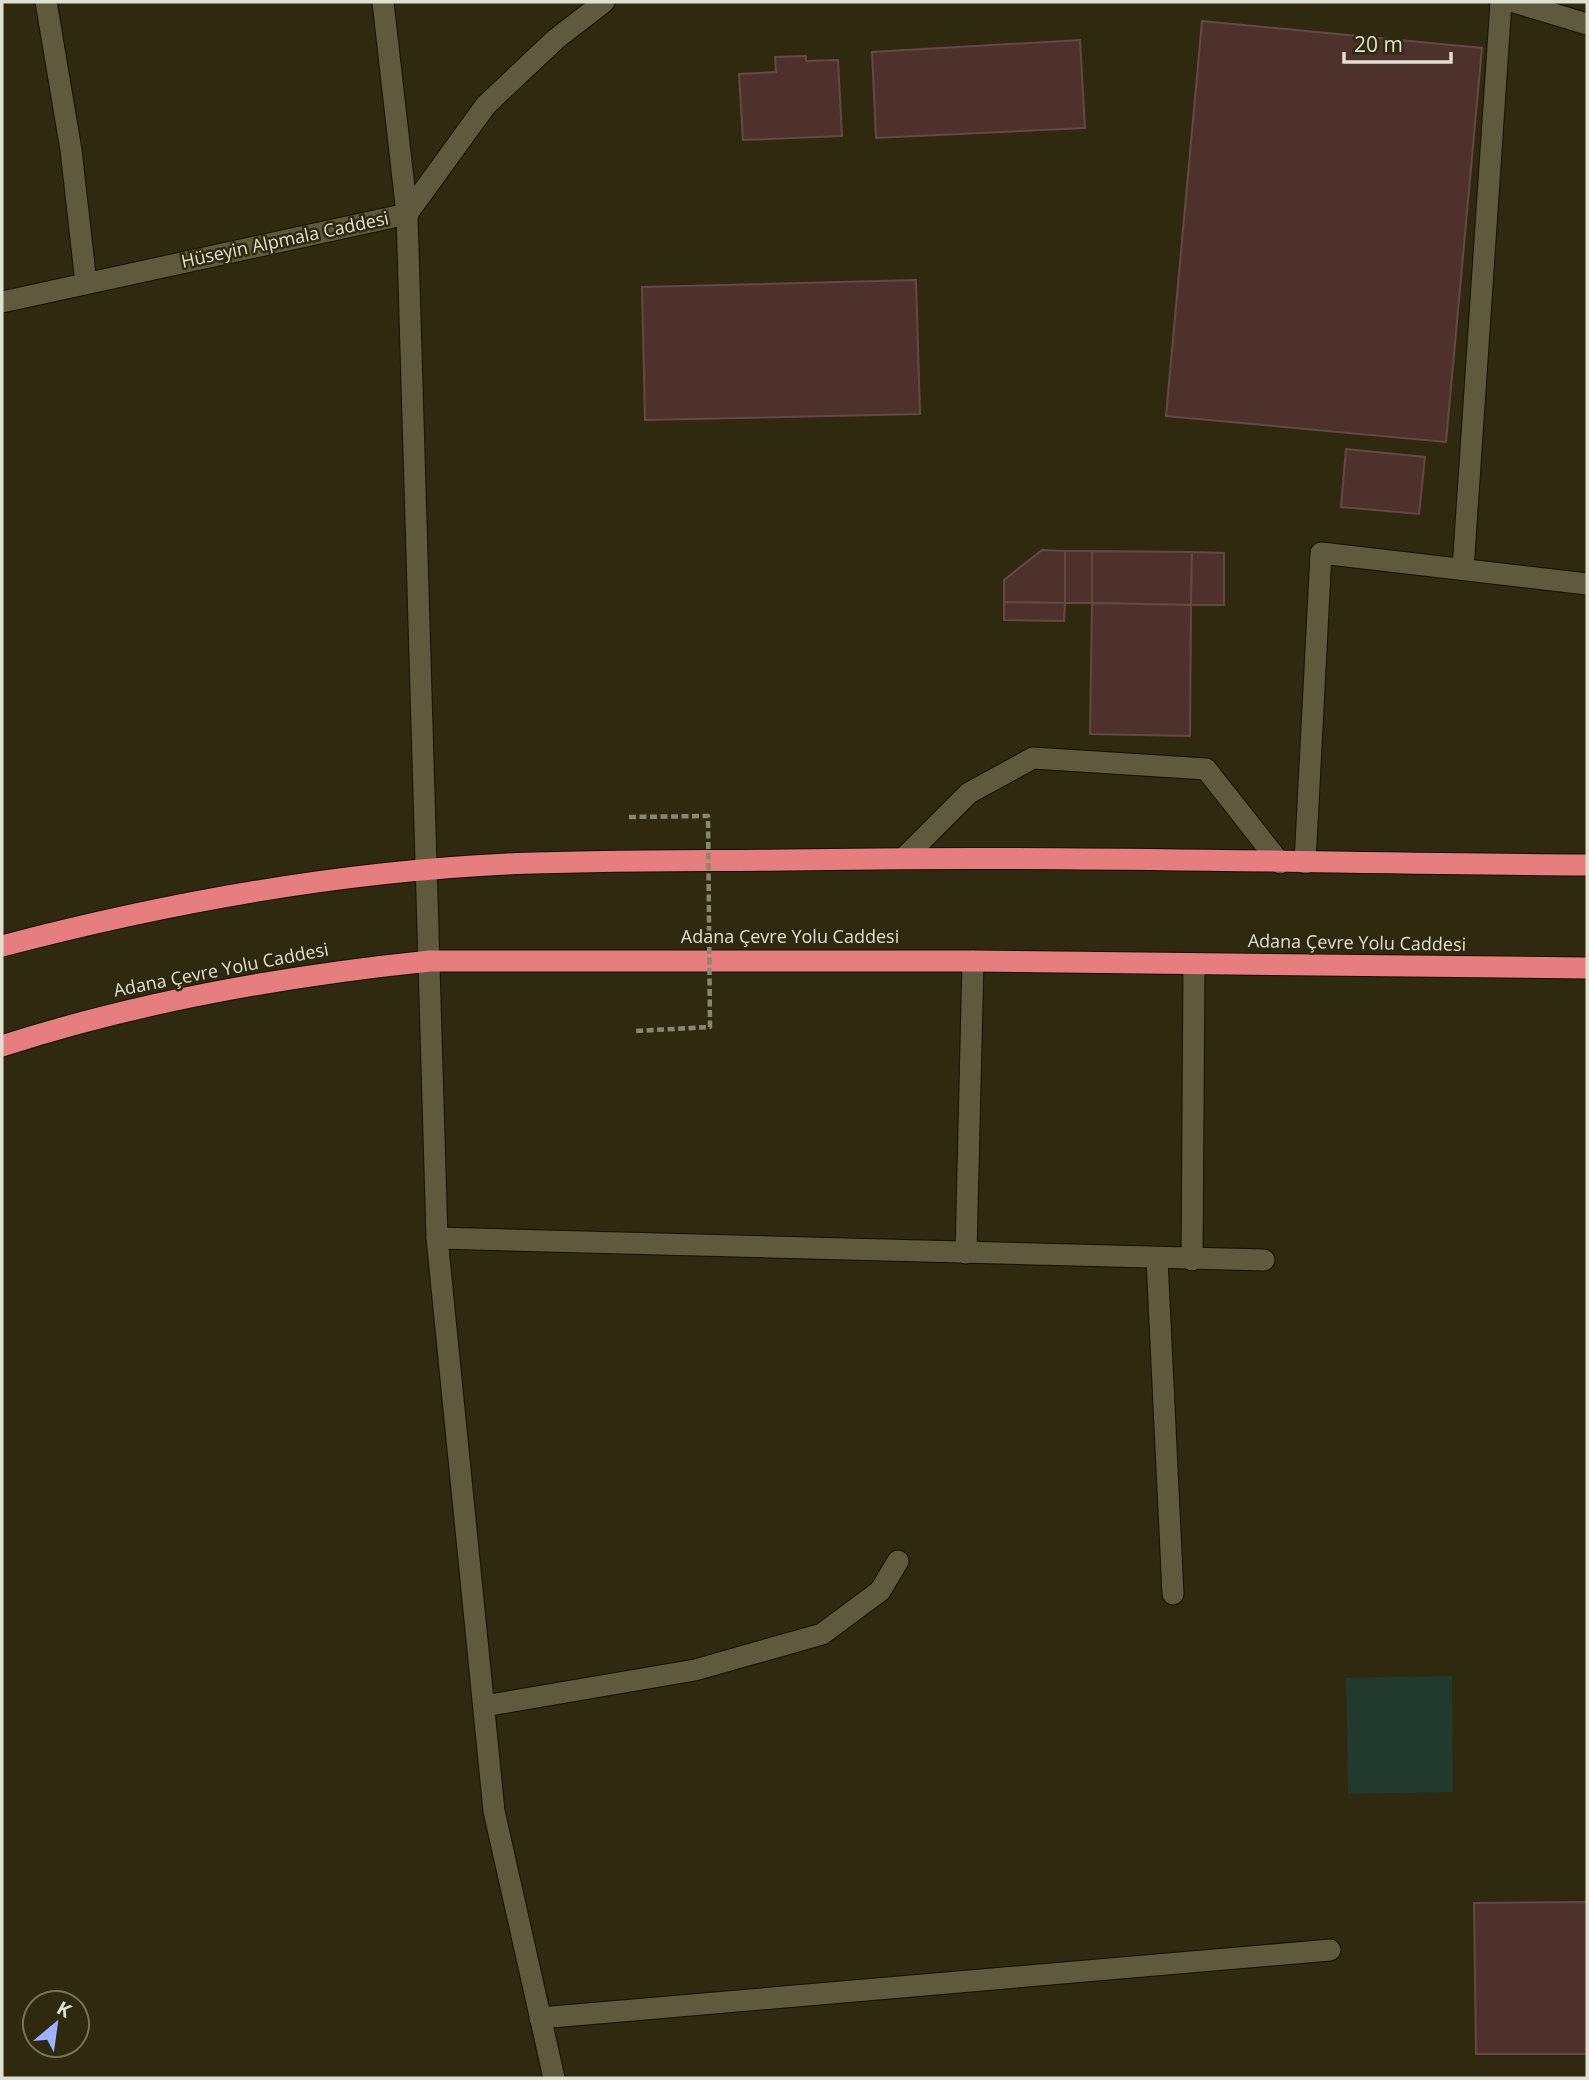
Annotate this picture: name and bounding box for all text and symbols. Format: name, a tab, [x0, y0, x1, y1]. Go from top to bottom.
scale bar	[1344, 21, 1451, 65]
text: 20 m	[1354, 30, 1403, 58]
street label: Hüseyin Alpmala Caddesi	[179, 205, 391, 273]
street label: Adana Çevre Yolu Caddesi	[681, 924, 899, 948]
street label: Adana Çevre Yolu Caddesi	[1248, 928, 1466, 956]
street label: Adana Çevre Yolu Caddesi	[111, 936, 330, 1002]
north arrow	[21, 1989, 91, 2059]
text: K	[52, 1995, 76, 2024]

